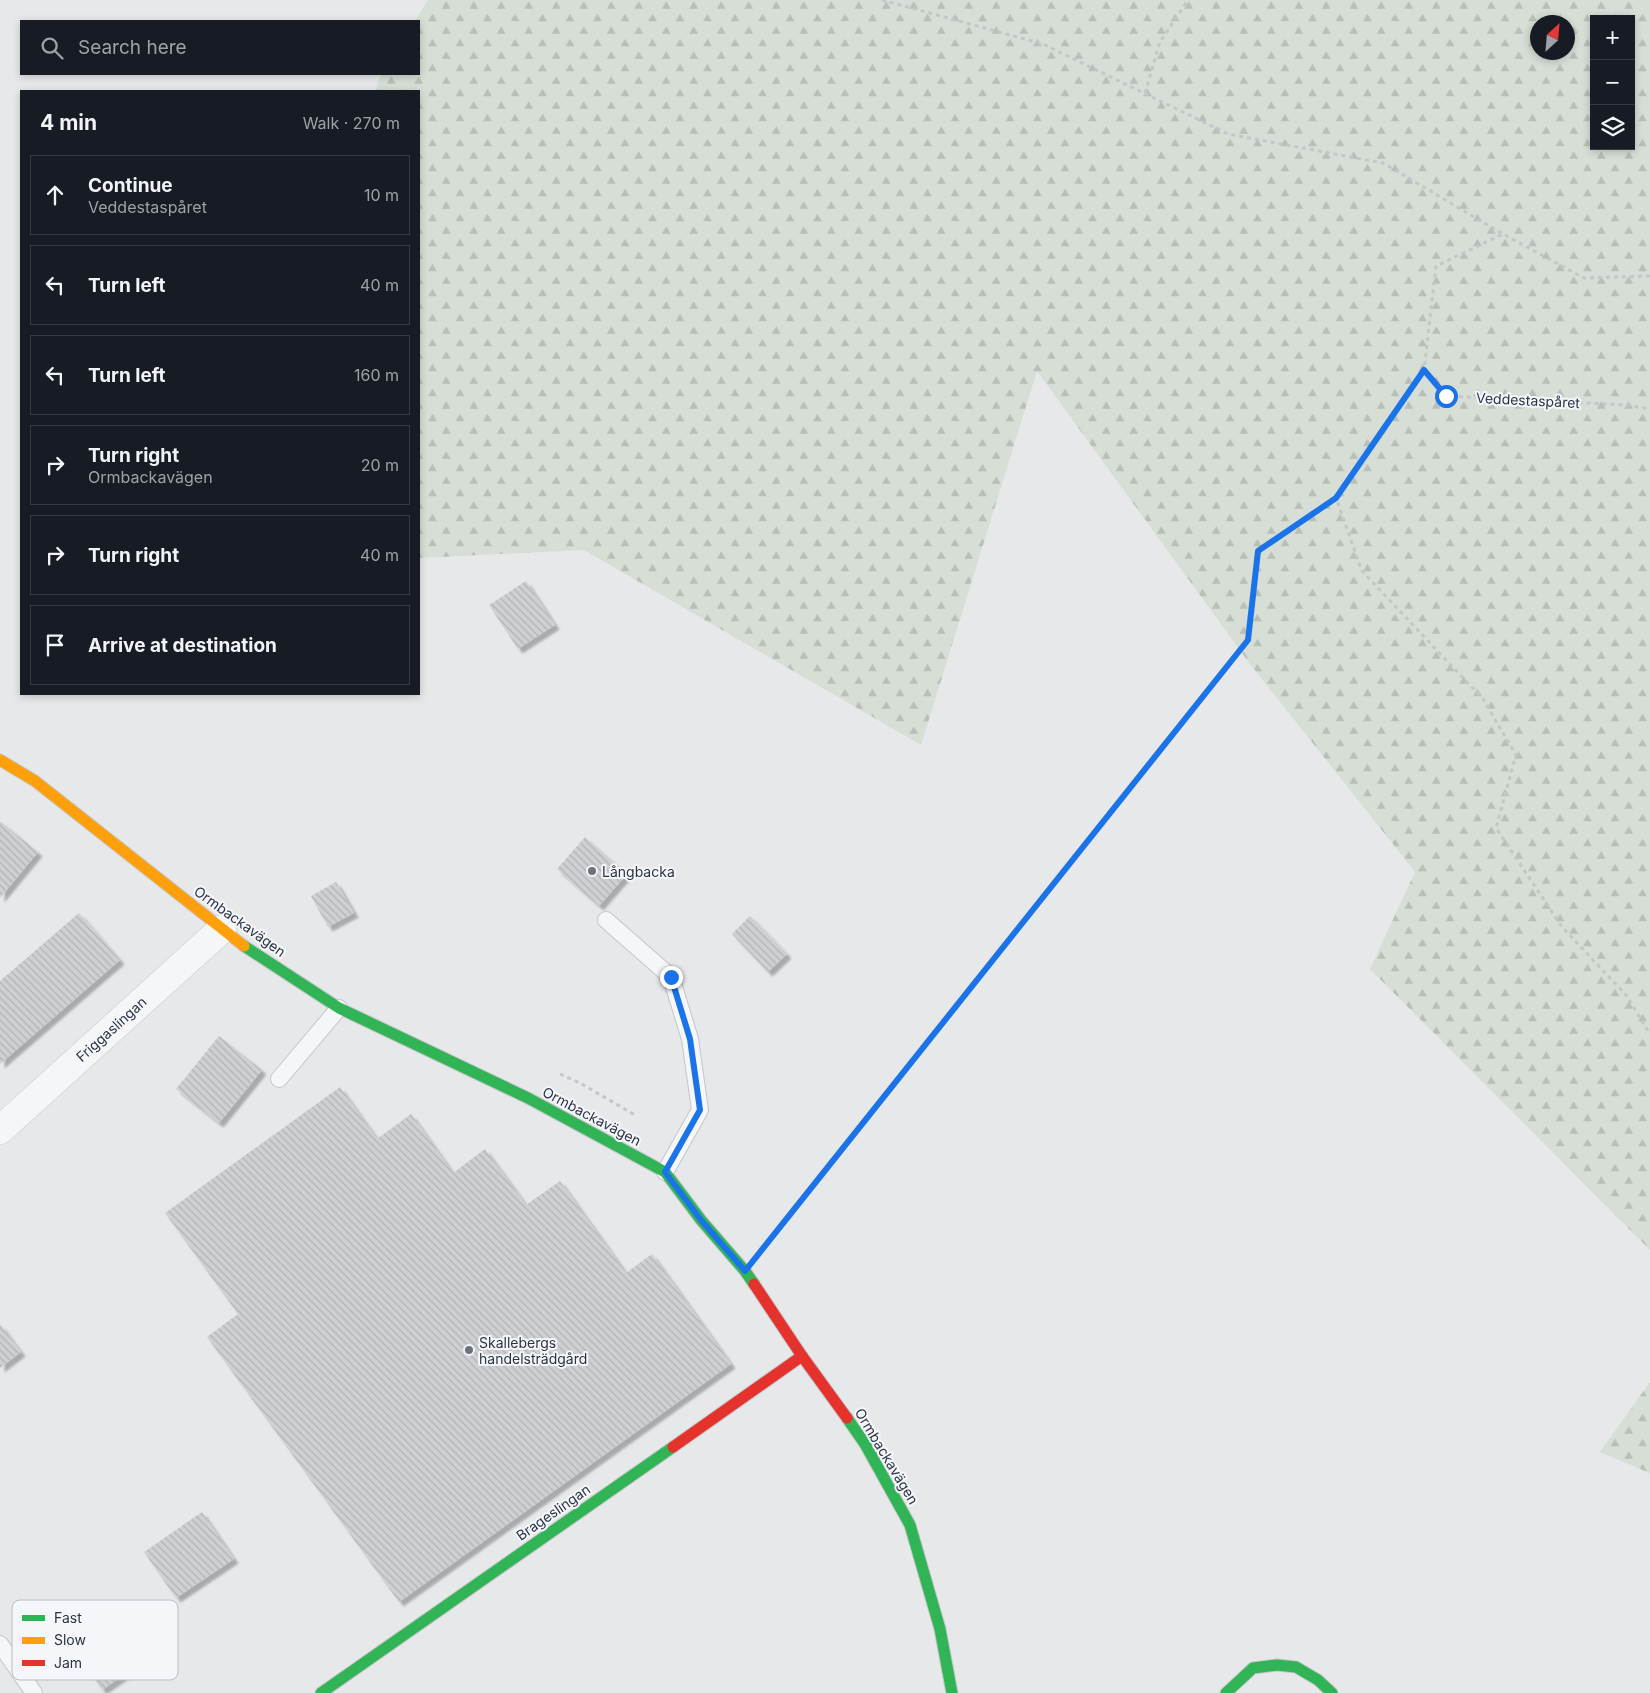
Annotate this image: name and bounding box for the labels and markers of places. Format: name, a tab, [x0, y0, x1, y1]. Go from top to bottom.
place label: Långbacka	[602, 863, 675, 880]
marker: Långbacka	[586, 865, 598, 877]
place label: Skallebergs handelsträdgård	[479, 1334, 587, 1367]
marker: Skallebergs handelsträdgård	[463, 1344, 475, 1356]

